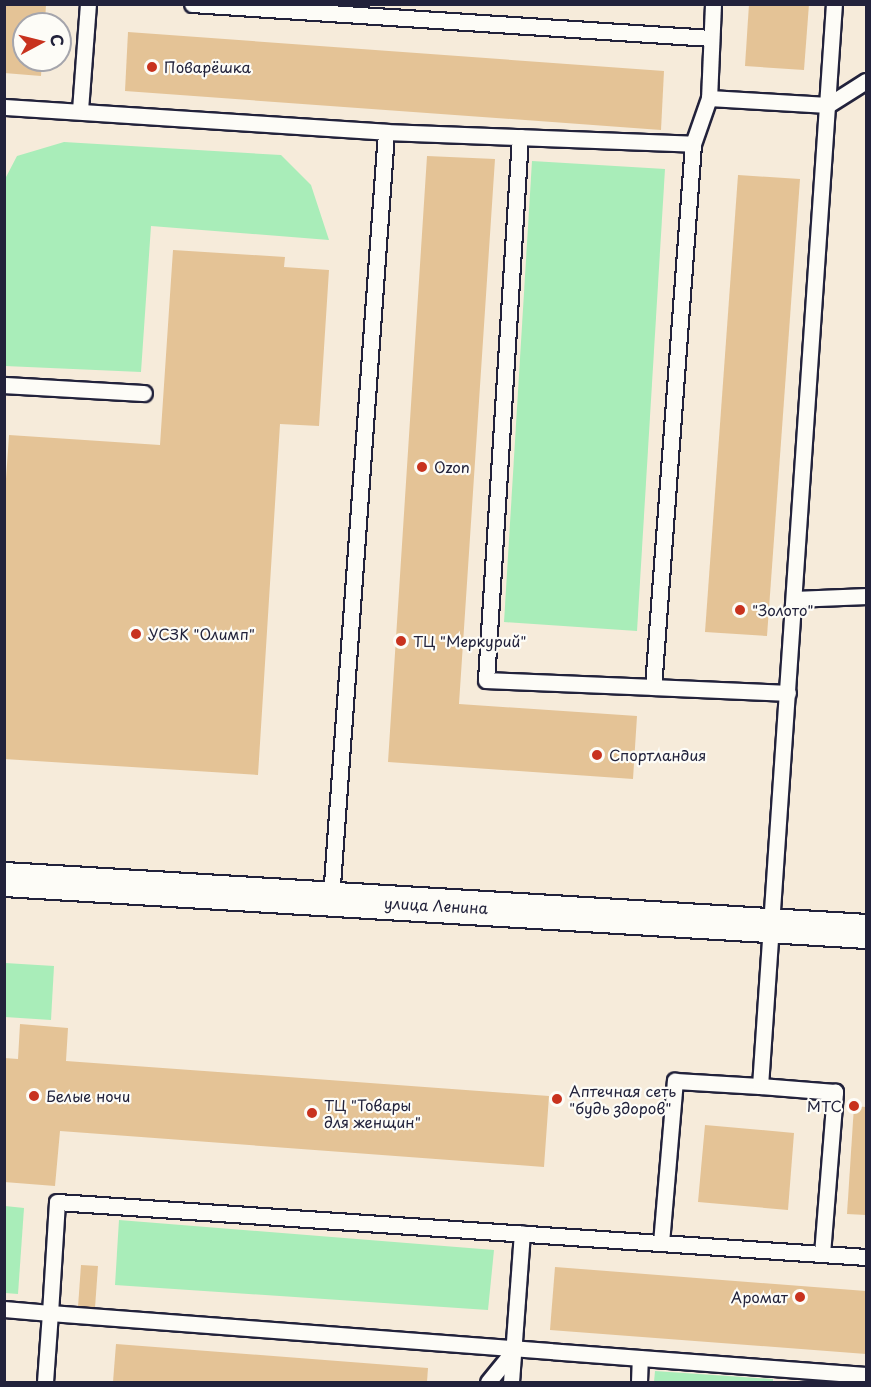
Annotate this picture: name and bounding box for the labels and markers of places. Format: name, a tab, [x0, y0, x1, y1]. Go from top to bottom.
place label: Поварёшка	[164, 58, 251, 76]
marker: Поварёшка	[145, 60, 159, 74]
place label: Ozon	[434, 458, 470, 476]
marker: Ozon	[415, 460, 429, 474]
place label: "Золото"	[752, 601, 813, 619]
marker: "Золото"	[733, 603, 747, 617]
place label: УСЗК "Олимп"	[148, 625, 255, 643]
marker: УСЗК "Олимп"	[129, 627, 143, 641]
place label: ТЦ "Меркурий"	[413, 632, 527, 650]
marker: ТЦ "Меркурий"	[394, 634, 408, 648]
place label: Спортландия	[609, 746, 706, 764]
marker: Спортландия	[590, 748, 604, 762]
place label: Аптечная сеть "будь здоров"	[569, 1081, 676, 1116]
place label: Белые ночи	[46, 1087, 130, 1105]
marker: Белые ночи	[27, 1089, 41, 1103]
marker: Аптечная сеть "будь здоров"	[550, 1092, 564, 1106]
place label: ТЦ "Товары для женщин"	[324, 1095, 421, 1130]
place label: МТС	[807, 1097, 842, 1115]
marker: МТС	[847, 1099, 861, 1113]
marker: ТЦ "Товары для женщин"	[305, 1106, 319, 1120]
place label: Аромат	[731, 1288, 788, 1306]
marker: Аромат	[793, 1290, 807, 1304]

